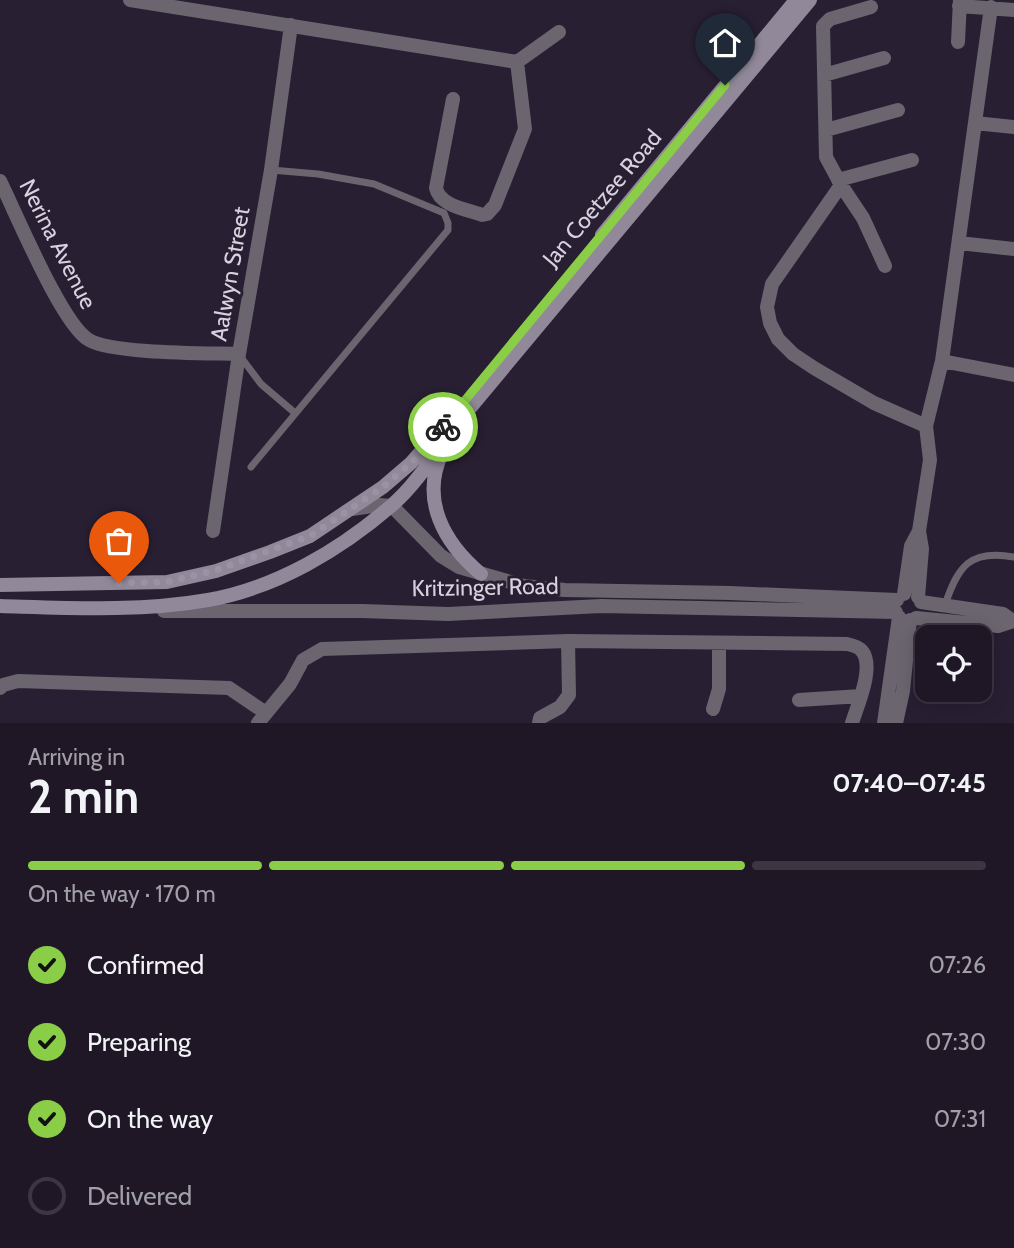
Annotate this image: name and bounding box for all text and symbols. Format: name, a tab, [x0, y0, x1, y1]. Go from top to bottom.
pin	[695, 13, 755, 85]
icon: home	[706, 24, 744, 62]
street label: Jan Coetzee Road	[536, 124, 667, 273]
street label: Nerina Avenue	[13, 174, 103, 314]
street label: Aalwyn Street	[204, 204, 256, 343]
courier	[408, 392, 478, 462]
icon: bike	[424, 408, 462, 446]
pin	[89, 511, 149, 583]
icon: bag	[100, 522, 138, 560]
street label: Kritzinger Road	[411, 572, 559, 602]
map controls	[915, 625, 992, 702]
button: locate	[915, 625, 992, 702]
text: Arriving in	[28, 743, 125, 771]
text: 07:40–07:45	[832, 767, 986, 799]
text: 2 min	[28, 769, 139, 825]
text: On the way · 170 m	[28, 880, 216, 908]
icon: check	[28, 946, 66, 984]
text: Confirmed	[87, 949, 204, 981]
text: 07:26	[929, 951, 986, 979]
icon: check	[28, 1023, 66, 1061]
text: Preparing	[87, 1026, 191, 1058]
text: 07:30	[925, 1028, 986, 1056]
icon: check	[28, 1100, 66, 1138]
text: On the way	[87, 1103, 213, 1135]
text: 07:31	[934, 1105, 986, 1133]
text: Delivered	[87, 1180, 192, 1212]

